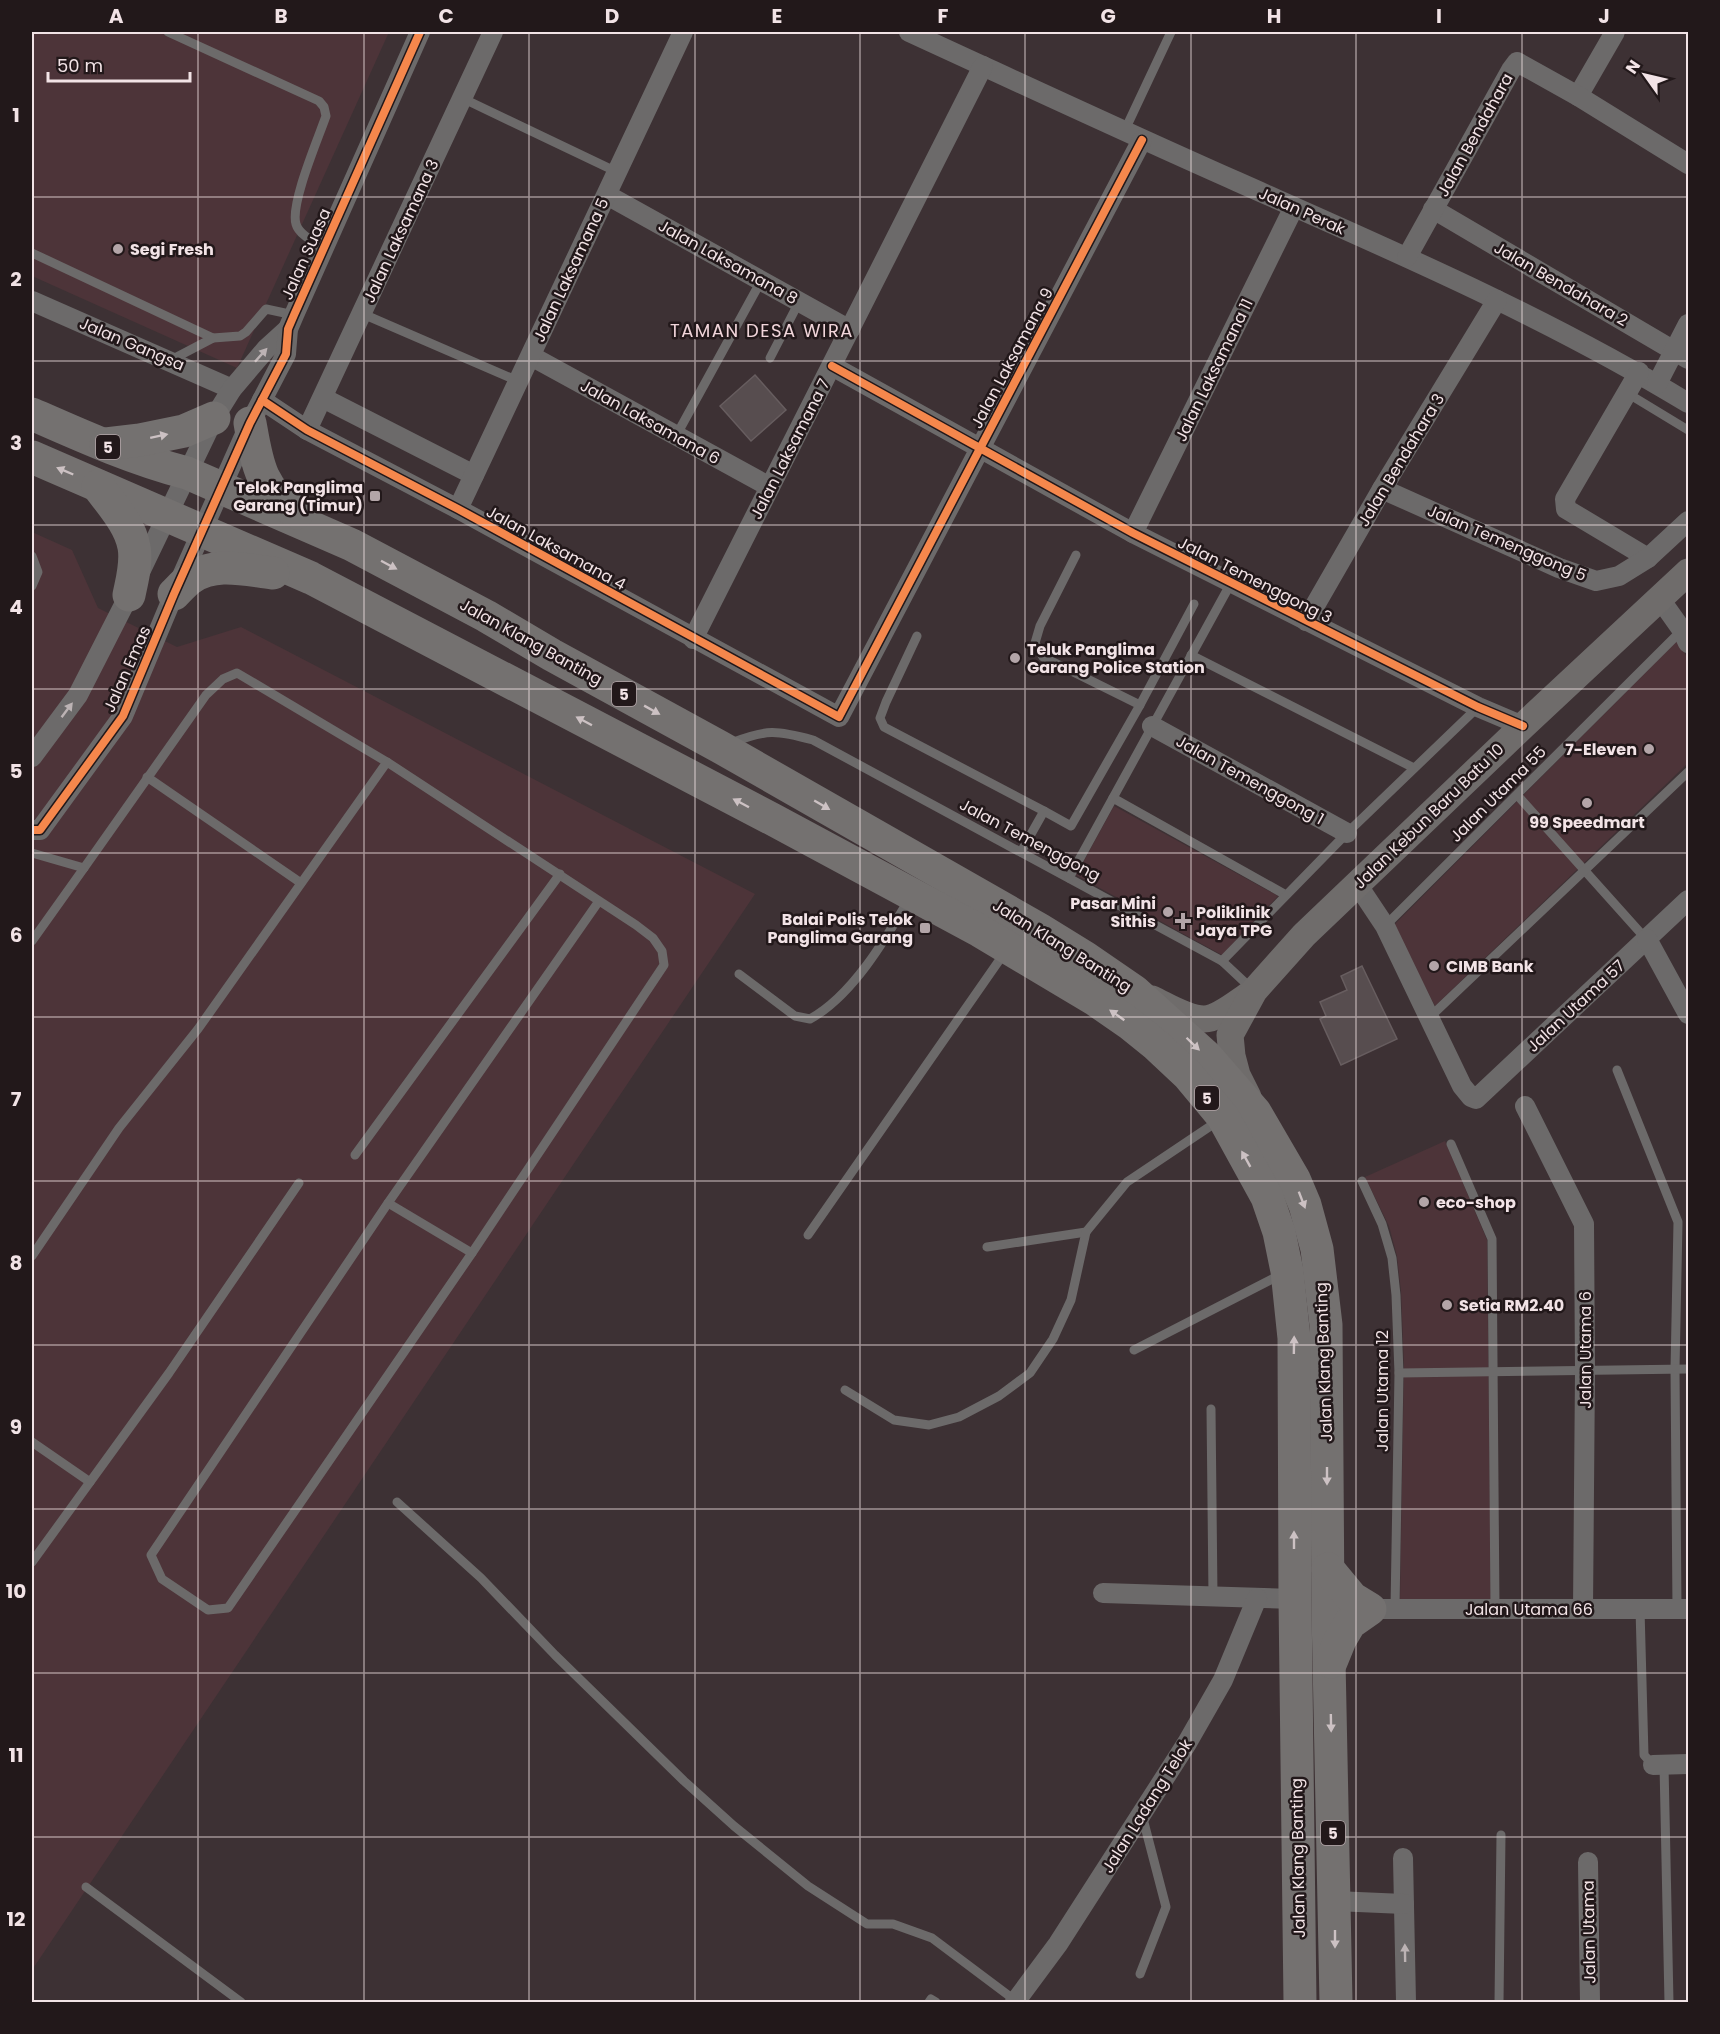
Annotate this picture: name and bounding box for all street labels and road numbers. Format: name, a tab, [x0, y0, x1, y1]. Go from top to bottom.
street label: Jalan Bendahara	[1431, 69, 1519, 201]
street label: Jalan Laksamana 3	[358, 156, 444, 306]
street label: Jalan Perak	[1255, 182, 1350, 241]
street label: Jalan Laksamana 5	[528, 194, 614, 346]
street label: Jalan Suasa	[276, 204, 336, 304]
street label: Jalan Laksamana 8	[654, 214, 802, 310]
street label: Jalan Bendahara 2	[1490, 236, 1632, 332]
street label: Jalan Laksamana 9	[965, 284, 1059, 432]
street label: Jalan Laksamana 11	[1169, 295, 1259, 445]
street label: Jalan Gangsa	[76, 312, 188, 376]
street label: Jalan Laksamana 6	[576, 374, 724, 470]
street label: Jalan Laksamana 7	[745, 374, 836, 523]
street label: Jalan Bendahara 3	[1352, 389, 1450, 531]
road number: 5	[96, 435, 120, 459]
street label: Jalan Temenggong 5	[1424, 499, 1590, 587]
street label: Jalan Laksamana 4	[482, 500, 630, 596]
street label: Jalan Temenggong 3	[1174, 531, 1336, 629]
street label: Jalan Klang Banting	[455, 593, 607, 691]
street label: Jalan Emas	[98, 622, 156, 716]
road number: 5	[612, 682, 636, 706]
street label: Jalan Temenggong 1	[1172, 730, 1328, 830]
street label: Jalan Kebun Baru Batu 10	[1349, 738, 1509, 894]
street label: Jalan Utama 55	[1445, 741, 1551, 847]
street label: Jalan Temenggong	[955, 793, 1105, 887]
street label: Jalan Klang Banting	[988, 894, 1136, 998]
street label: Jalan Utama 57	[1522, 954, 1630, 1057]
road number: 5	[1195, 1086, 1219, 1110]
street label: Jalan Klang Banting	[1310, 1282, 1338, 1442]
street label: Jalan Utama 6	[1574, 1291, 1597, 1409]
street label: Jalan Utama 12	[1371, 1330, 1394, 1452]
street label: Jalan Utama 66	[1465, 1598, 1593, 1621]
street label: Jalan Ladang Telok	[1096, 1734, 1198, 1877]
street label: Jalan Klang Banting	[1285, 1778, 1311, 1938]
road number: 5	[1321, 1821, 1345, 1845]
street label: Jalan Utama	[1577, 1880, 1601, 1984]

